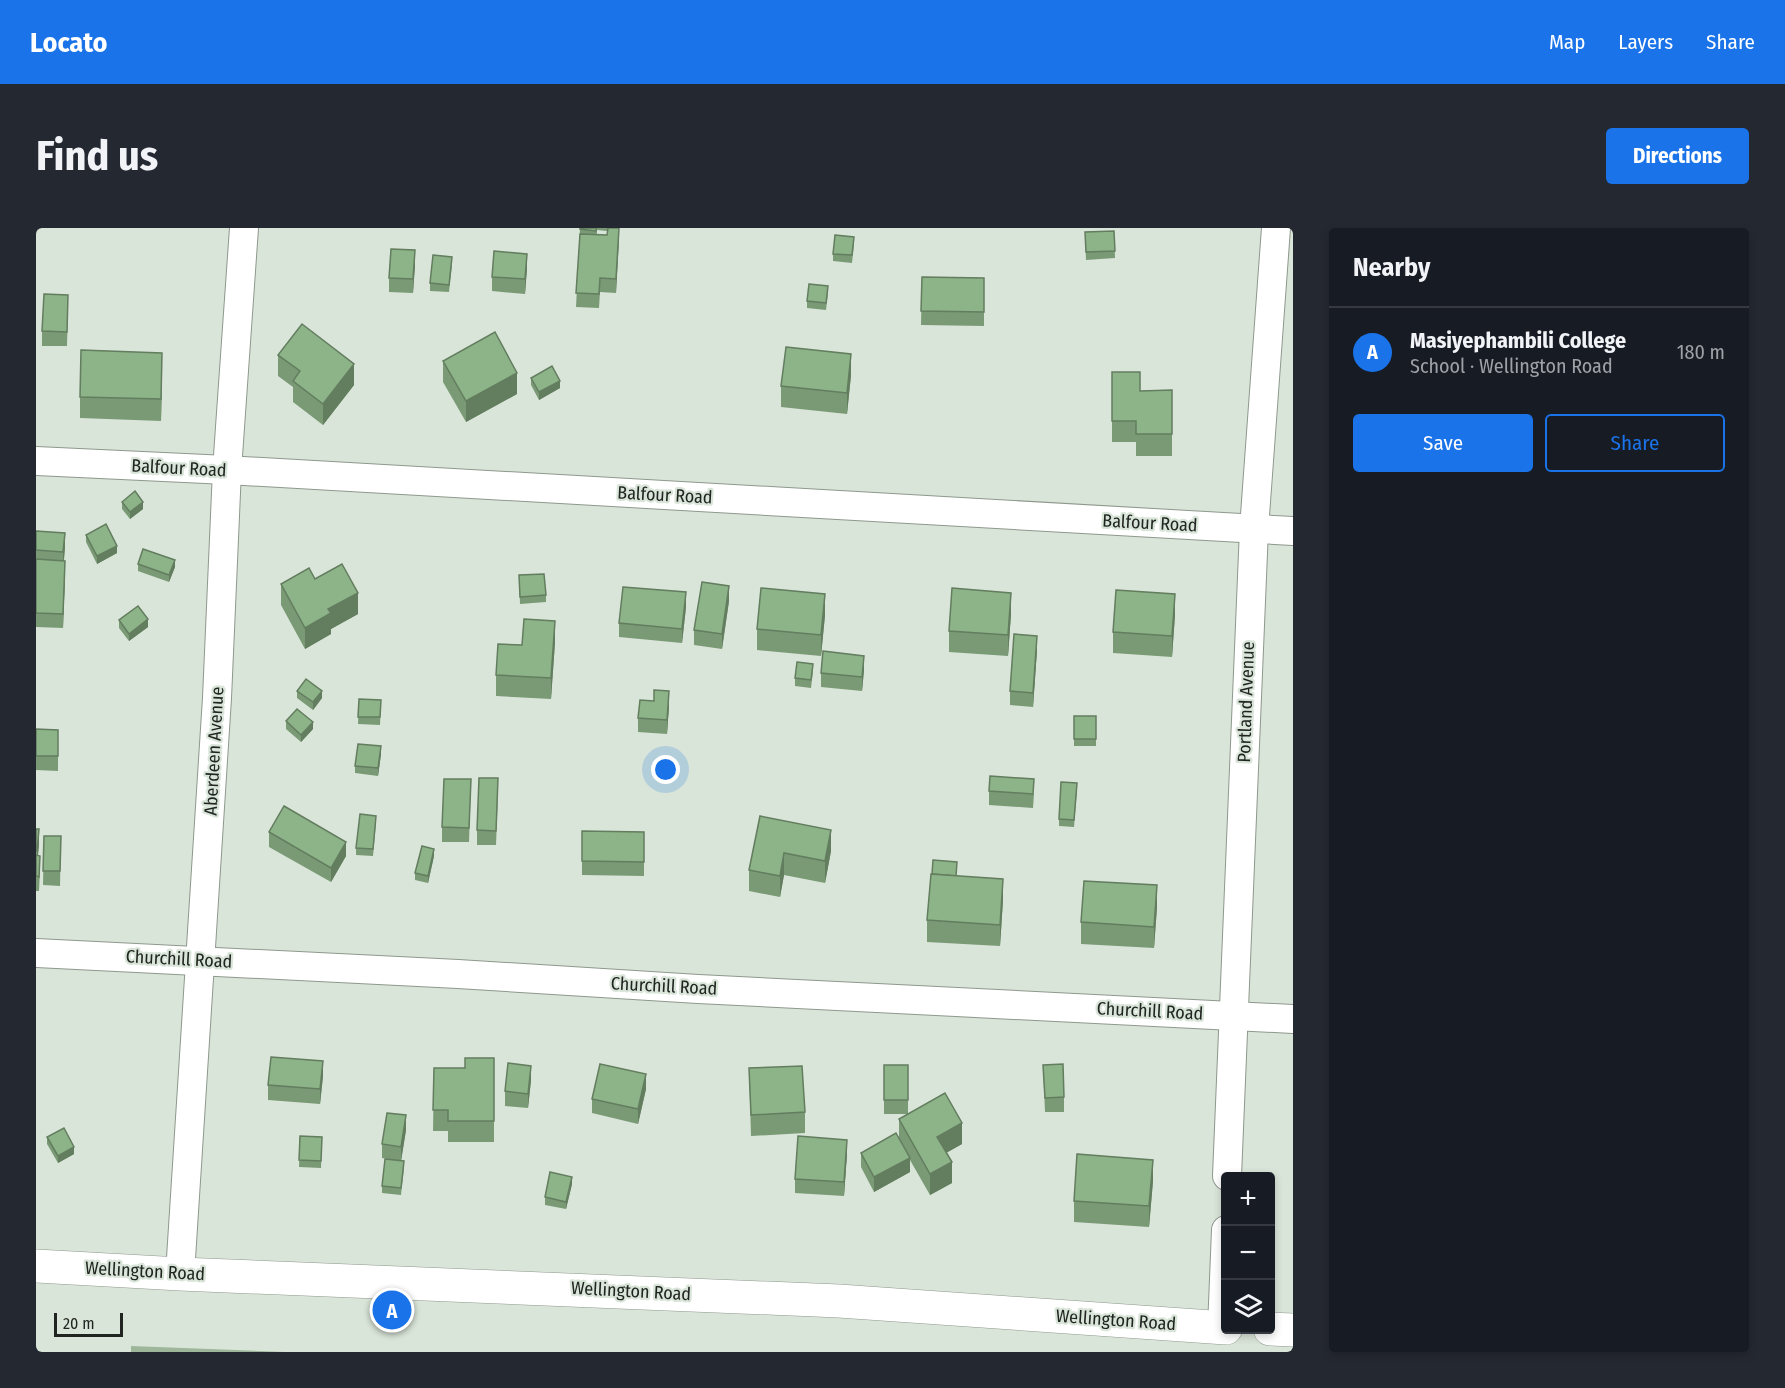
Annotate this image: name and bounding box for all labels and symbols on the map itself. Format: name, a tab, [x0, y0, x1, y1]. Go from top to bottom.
street label: Balfour Road	[131, 455, 227, 481]
street label: Balfour Road	[617, 482, 713, 508]
street label: Balfour Road	[1102, 510, 1198, 536]
street label: Portland Avenue	[1233, 641, 1259, 763]
street label: Aberdeen Avenue	[200, 686, 228, 816]
your location	[651, 755, 680, 784]
street label: Churchill Road	[125, 945, 233, 973]
street label: Churchill Road	[610, 972, 718, 1000]
street label: Churchill Road	[1096, 997, 1204, 1025]
street label: Wellington Road	[84, 1257, 206, 1285]
street label: Wellington Road	[570, 1277, 692, 1305]
pin: A	[372, 1288, 412, 1332]
street label: Wellington Road	[1055, 1305, 1177, 1335]
scale bar	[54, 1310, 123, 1338]

